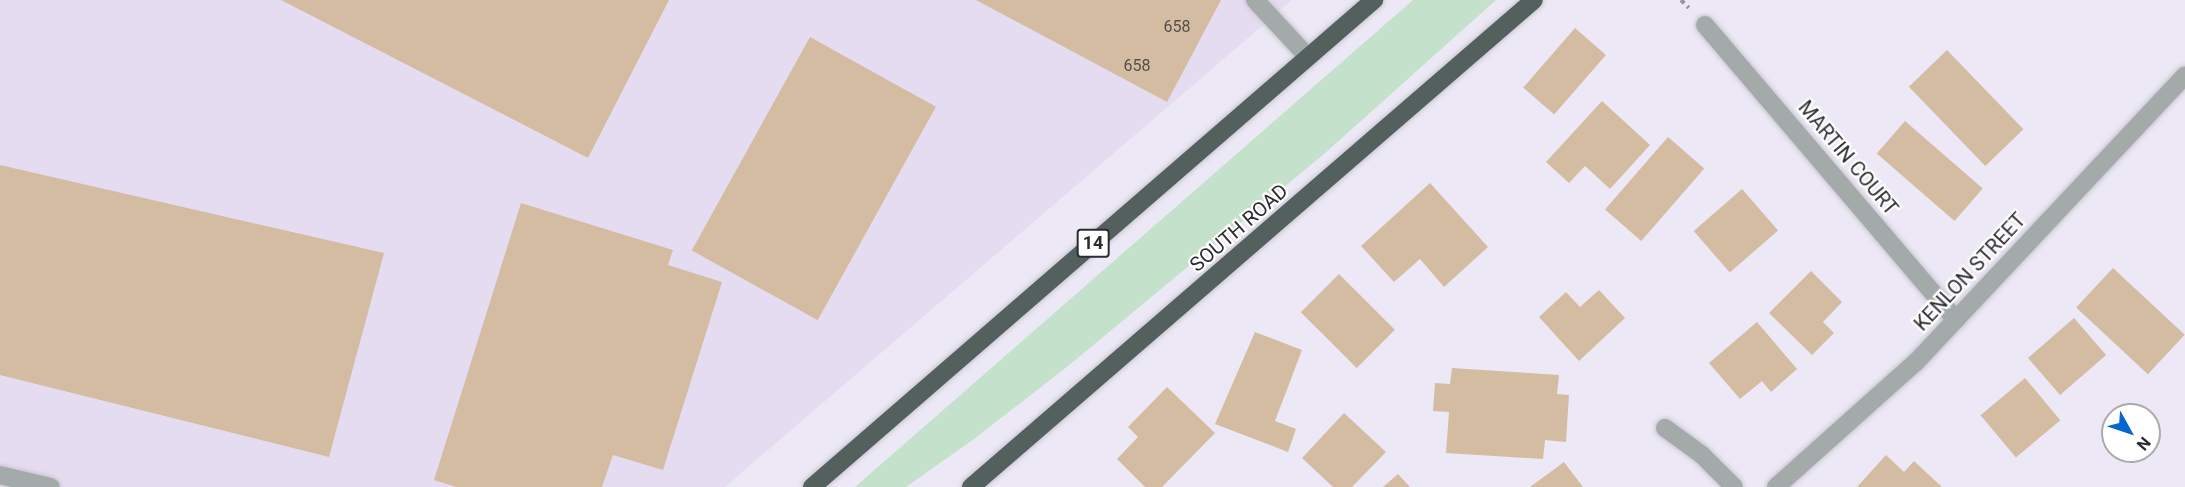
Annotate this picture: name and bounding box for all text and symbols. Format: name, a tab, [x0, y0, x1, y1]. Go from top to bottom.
house number: 658	[1164, 17, 1190, 37]
house number: 658	[1124, 56, 1150, 76]
street label: MARTIN COURT	[1793, 96, 1903, 220]
street label: SOUTH ROAD	[1185, 179, 1293, 277]
street label: KENLON STREET	[1909, 208, 2031, 336]
road number: 14	[1076, 228, 1110, 258]
north arrow	[2101, 403, 2161, 463]
text: N	[2133, 433, 2155, 454]

